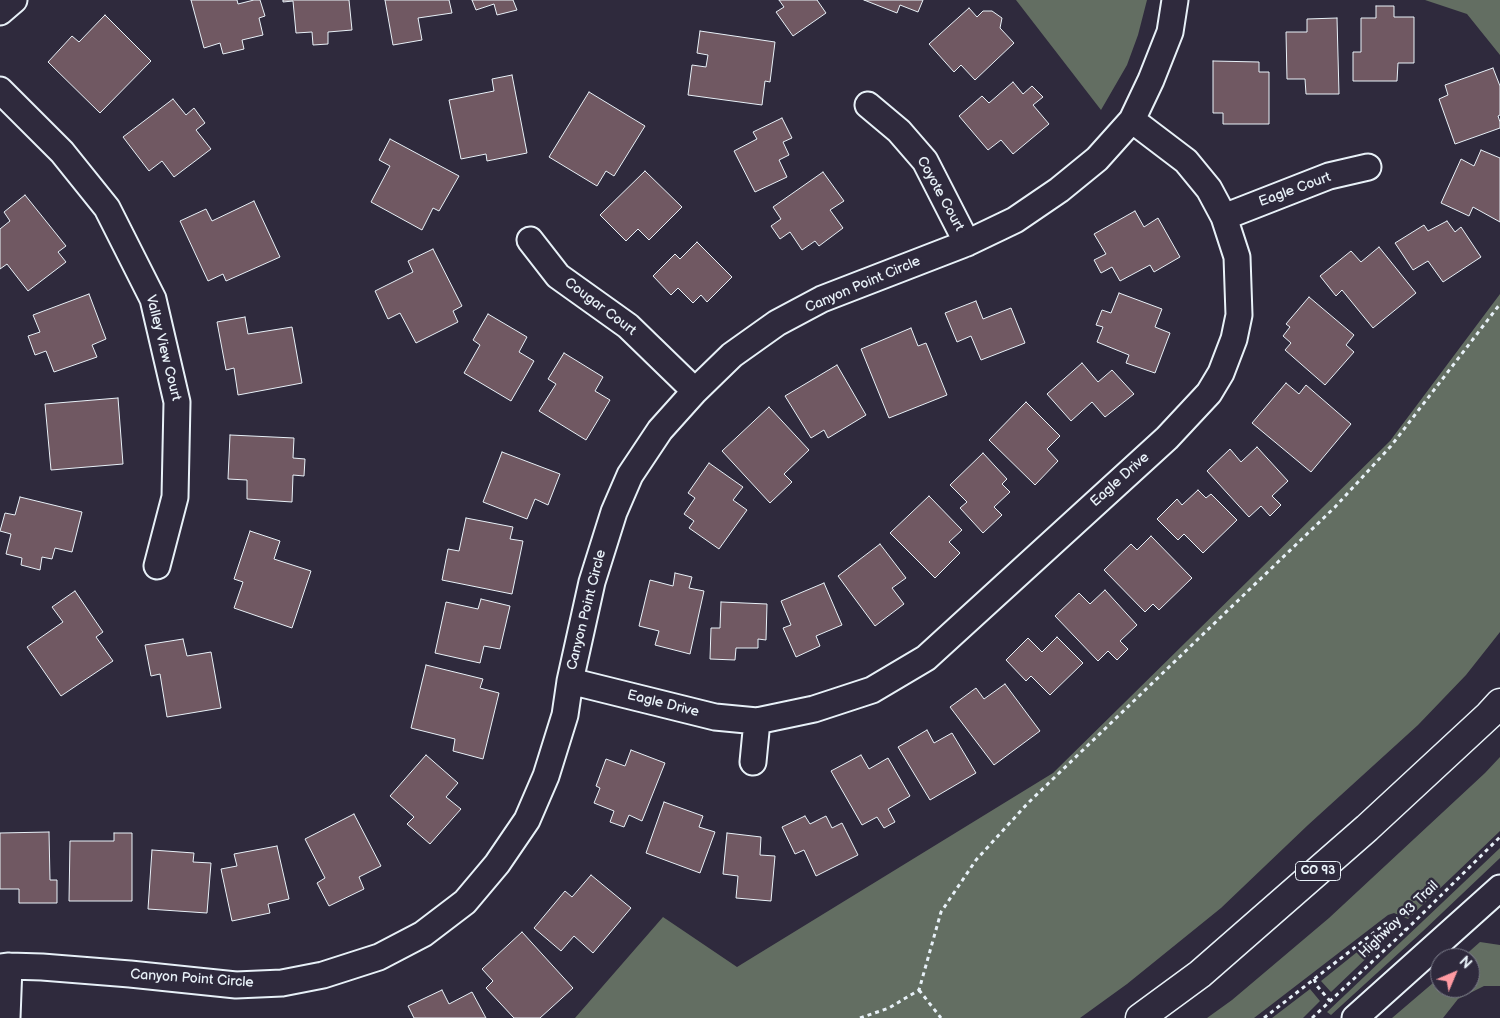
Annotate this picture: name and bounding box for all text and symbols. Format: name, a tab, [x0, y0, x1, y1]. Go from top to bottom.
street label: Coyote Court	[913, 154, 967, 234]
street label: Eagle Court	[1257, 169, 1333, 211]
street label: Canyon Point Circle	[803, 253, 923, 317]
street label: Cougar Court	[561, 275, 639, 339]
street label: Valley View Court	[142, 293, 184, 403]
street label: Eagle Drive	[1087, 449, 1153, 511]
street label: Canyon Point Circle	[564, 548, 610, 672]
street label: Eagle Drive	[625, 687, 701, 721]
road number: CO 93	[1296, 861, 1340, 880]
street label: Highway 93 Trail	[1356, 878, 1442, 962]
north arrow	[1430, 948, 1480, 998]
text: N	[1456, 953, 1475, 972]
street label: Canyon Point Circle	[130, 966, 254, 992]

